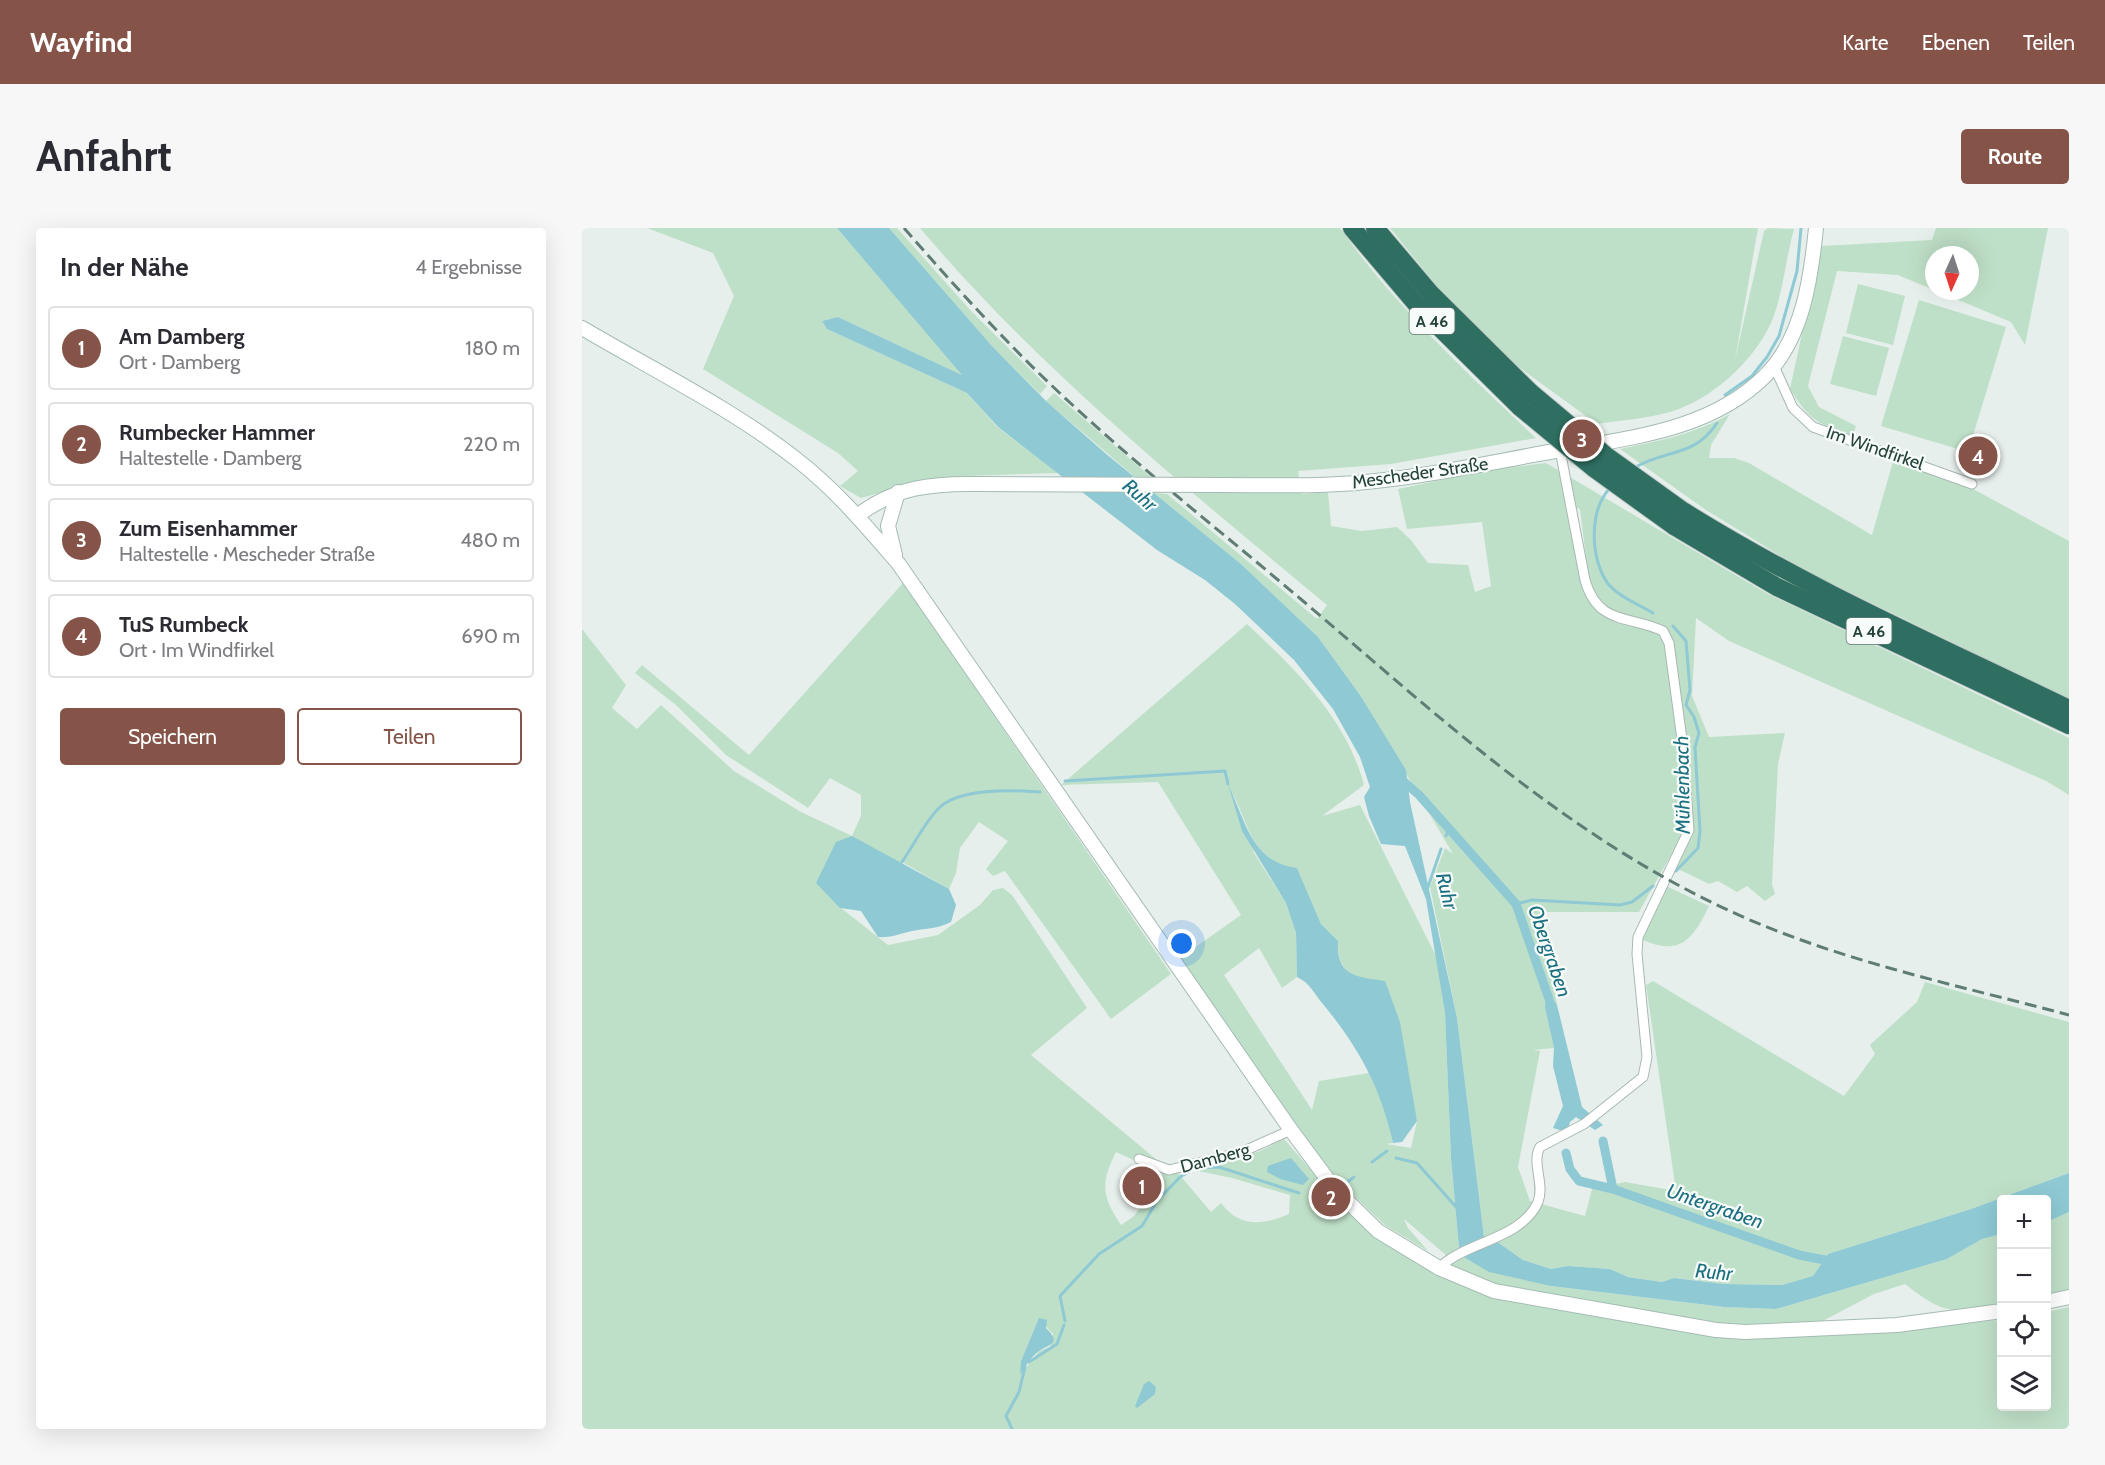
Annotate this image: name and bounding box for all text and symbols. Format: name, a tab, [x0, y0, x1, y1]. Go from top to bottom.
text: Wayfind	[30, 25, 132, 59]
text: Karte	[1842, 30, 1889, 55]
text: Ebenen	[1922, 30, 1990, 55]
text: Teilen	[2023, 30, 2075, 55]
button: Route	[1961, 129, 2069, 184]
text: Anfahrt	[36, 130, 172, 182]
north arrow	[1925, 246, 1979, 300]
text: In der Nähe	[60, 251, 189, 283]
text: 4 Ergebnisse	[415, 255, 522, 279]
road number: A 46	[1410, 308, 1454, 334]
text: Am Damberg	[119, 323, 245, 350]
text: 1	[78, 336, 85, 360]
text: 180 m	[465, 336, 520, 360]
text: Ort · Damberg	[119, 350, 240, 374]
pin: 3	[1562, 416, 1602, 462]
text: Rumbecker Hammer	[119, 419, 315, 446]
street label: Im Windfirkel	[1823, 421, 1927, 475]
text: 2	[76, 432, 87, 456]
text: 220 m	[463, 432, 520, 456]
pin: 4	[1958, 434, 1998, 478]
text: Haltestelle · Damberg	[119, 446, 302, 470]
street label: Mescheder Straße	[1351, 453, 1489, 493]
water label: Ruhr	[1118, 474, 1163, 517]
text: Zum Eisenhammer	[119, 515, 297, 542]
text: 3	[76, 528, 87, 552]
text: 480 m	[460, 528, 520, 552]
text: Haltestelle · Mescheder Straße	[119, 542, 375, 566]
text: TuS Rumbeck	[119, 611, 248, 638]
road number: A 46	[1846, 618, 1892, 644]
text: 4	[75, 624, 88, 648]
text: 690 m	[461, 624, 520, 648]
text: Ort · Im Windfirkel	[119, 638, 274, 662]
button: Speichern	[60, 708, 285, 765]
button: Teilen	[297, 708, 522, 765]
water label: Mühlenbach	[1669, 736, 1695, 835]
water label: Ruhr	[1431, 870, 1463, 913]
water label: Obergraben	[1523, 902, 1577, 1000]
your location	[1167, 929, 1196, 958]
street label: Damberg	[1178, 1138, 1253, 1178]
pin: 1	[1122, 1164, 1162, 1208]
pin: 2	[1312, 1174, 1350, 1220]
water label: Untergraben	[1664, 1178, 1766, 1234]
map controls	[1997, 1195, 2051, 1411]
button: +	[1997, 1195, 2051, 1249]
button: −	[1997, 1249, 2051, 1303]
water label: Ruhr	[1694, 1258, 1734, 1286]
button: locate	[1997, 1303, 2051, 1357]
button: layers	[1997, 1357, 2051, 1411]

